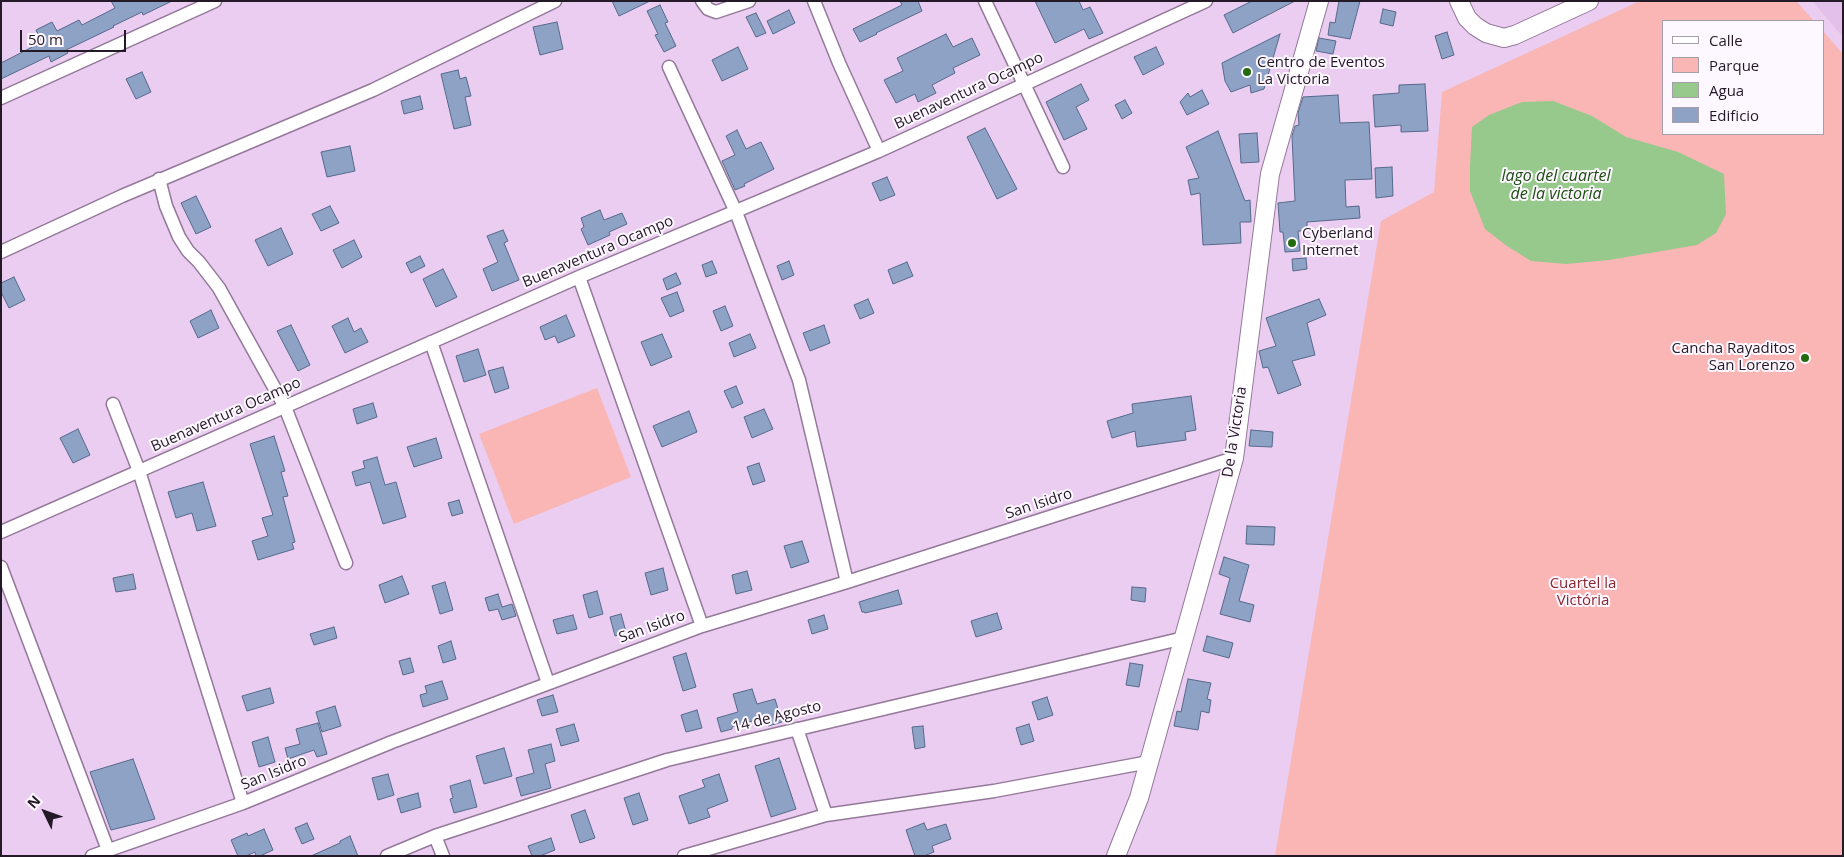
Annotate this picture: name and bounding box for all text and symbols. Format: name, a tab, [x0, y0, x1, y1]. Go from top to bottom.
scale bar	[22, 20, 129, 52]
legend	[1662, 20, 1824, 135]
text: 50 m	[28, 29, 63, 49]
text: Calle	[1709, 30, 1743, 50]
street label: Buenaventura Ocampo	[892, 49, 1046, 133]
place label: Centro de Eventos La Victoria	[1257, 54, 1385, 89]
text: Parque	[1709, 55, 1759, 75]
marker: Centro de Eventos La Victoria	[1241, 66, 1253, 78]
text: Agua	[1709, 80, 1744, 100]
text: Edificio	[1709, 105, 1759, 125]
water label: lago del cuartel de la victoria	[1501, 166, 1611, 204]
street label: Buenaventura Ocampo	[520, 212, 676, 292]
place label: Cyberland Internet	[1302, 225, 1373, 260]
marker: Cyberland Internet	[1286, 237, 1298, 249]
place label: Cancha Rayaditos San Lorenzo	[1671, 340, 1795, 375]
marker: Cancha Rayaditos San Lorenzo	[1799, 352, 1811, 364]
street label: Buenaventura Ocampo	[148, 374, 304, 456]
street label: De la Victoria	[1219, 385, 1251, 479]
street label: San Isidro	[1003, 485, 1075, 523]
park label: Cuartel la Victória	[1550, 575, 1616, 610]
street label: San Isidro	[616, 607, 688, 647]
street label: 14 de Agosto	[731, 697, 823, 737]
street label: San Isidro	[239, 752, 309, 794]
north arrow	[20, 787, 70, 837]
text: N	[23, 791, 44, 812]

